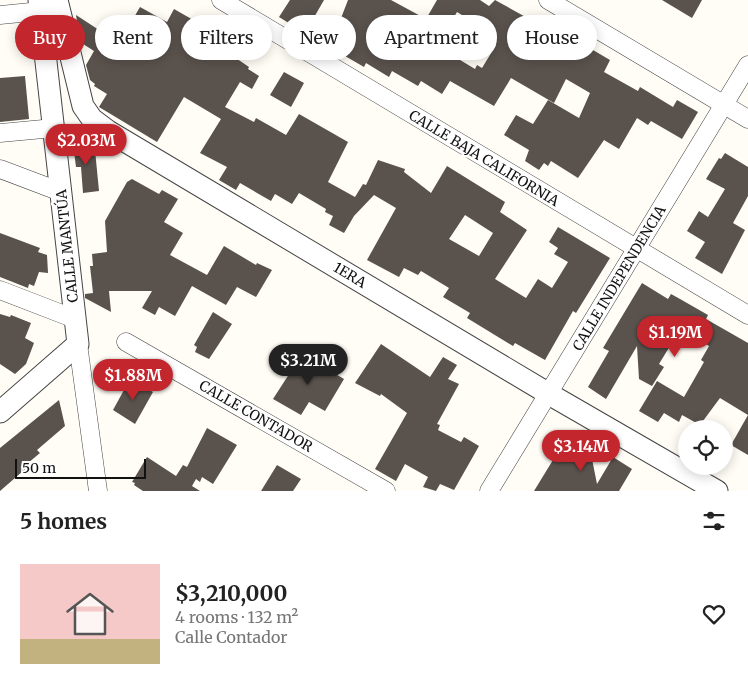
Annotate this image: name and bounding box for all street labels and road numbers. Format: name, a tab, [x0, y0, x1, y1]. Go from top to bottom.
street label: CALLE BAJA CALIFORNIA	[406, 106, 562, 210]
street label: CALLE MANTÚA	[52, 189, 82, 303]
street label: CALLE INDEPENDENCIA	[568, 202, 670, 354]
street label: 1ERA	[330, 258, 370, 292]
street label: CALLE CONTADOR	[196, 376, 316, 456]

